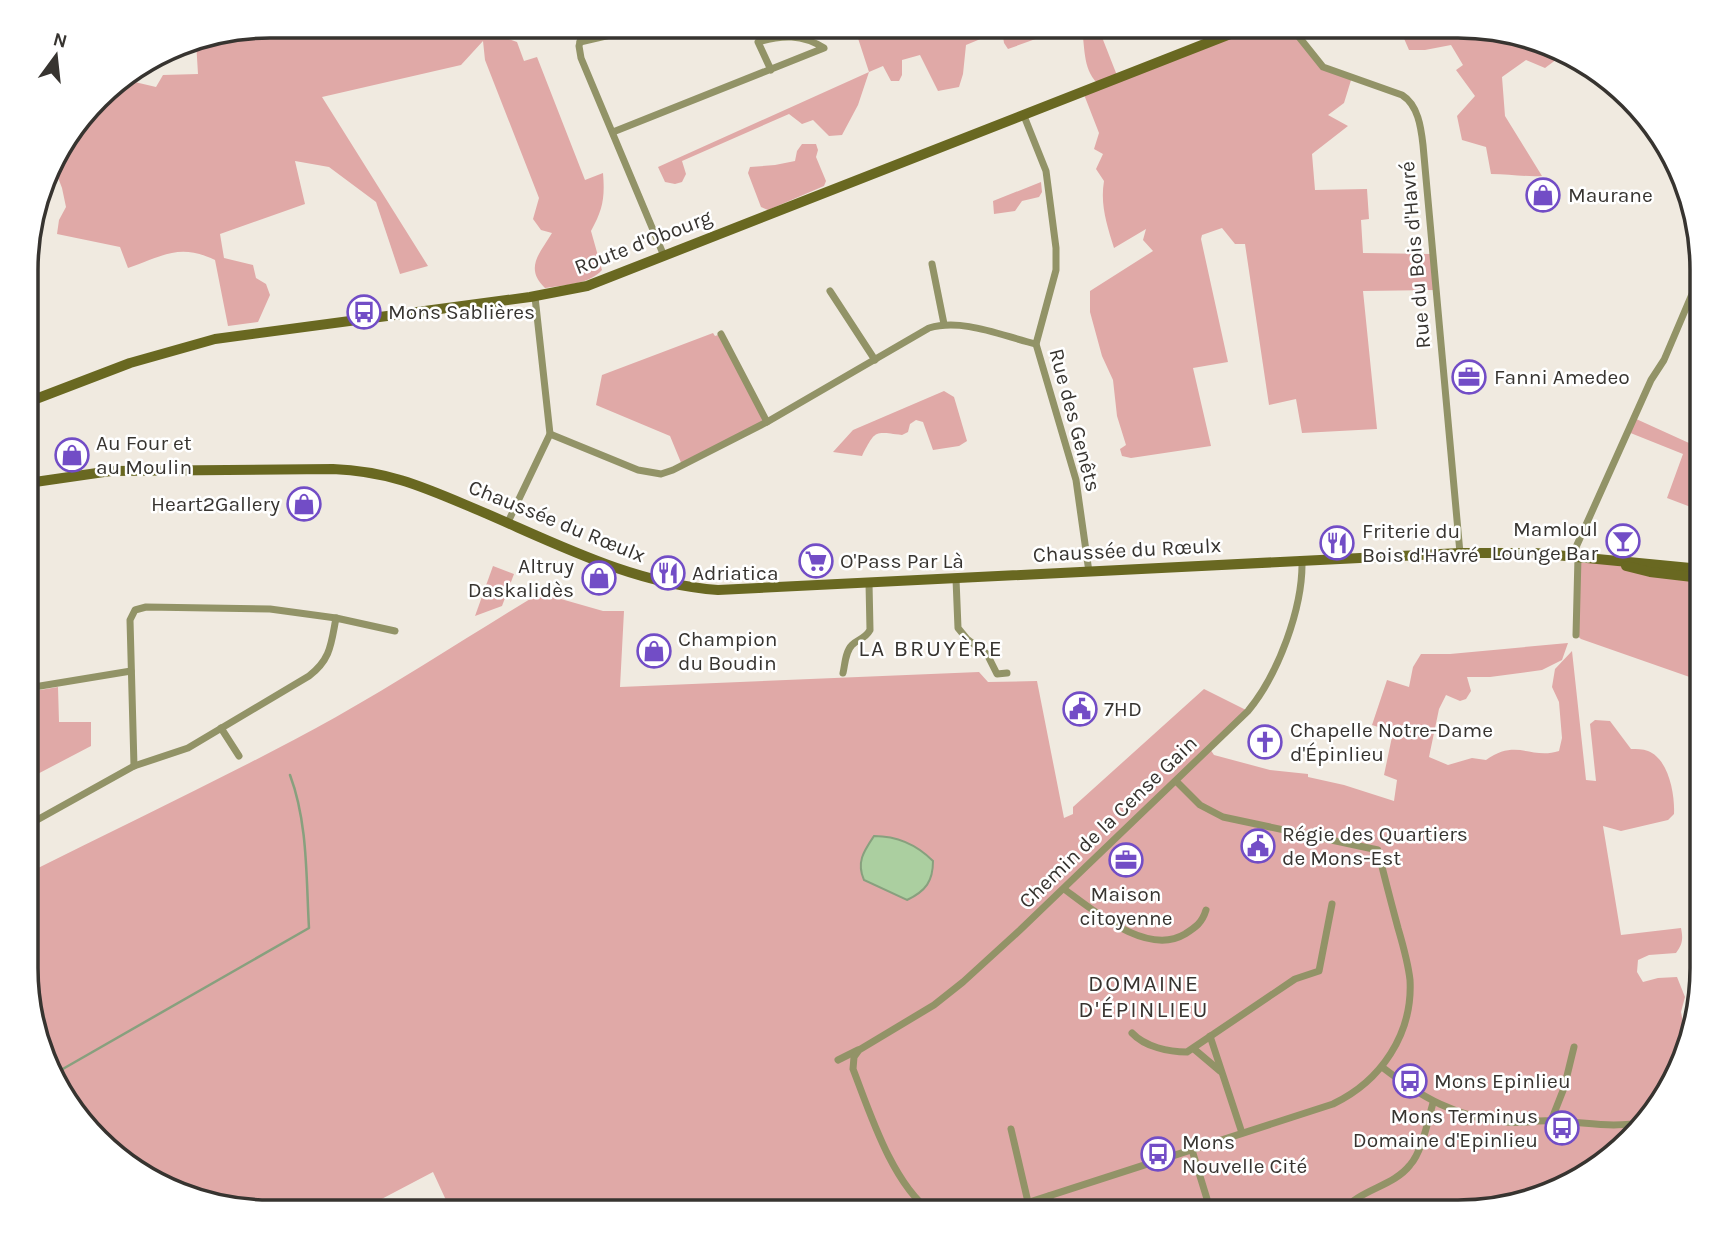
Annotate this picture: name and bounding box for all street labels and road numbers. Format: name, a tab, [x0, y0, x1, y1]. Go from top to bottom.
street label: Rue du Bois d'Havré	[1395, 160, 1435, 350]
street label: Route d'Obourg	[571, 205, 715, 279]
street label: Rue des Genêts	[1044, 346, 1106, 494]
street label: Chaussée du Rœulx	[465, 475, 649, 568]
street label: Chaussée du Rœulx	[1032, 533, 1222, 567]
street label: Chemin de la Cense Gain	[1014, 731, 1202, 913]

